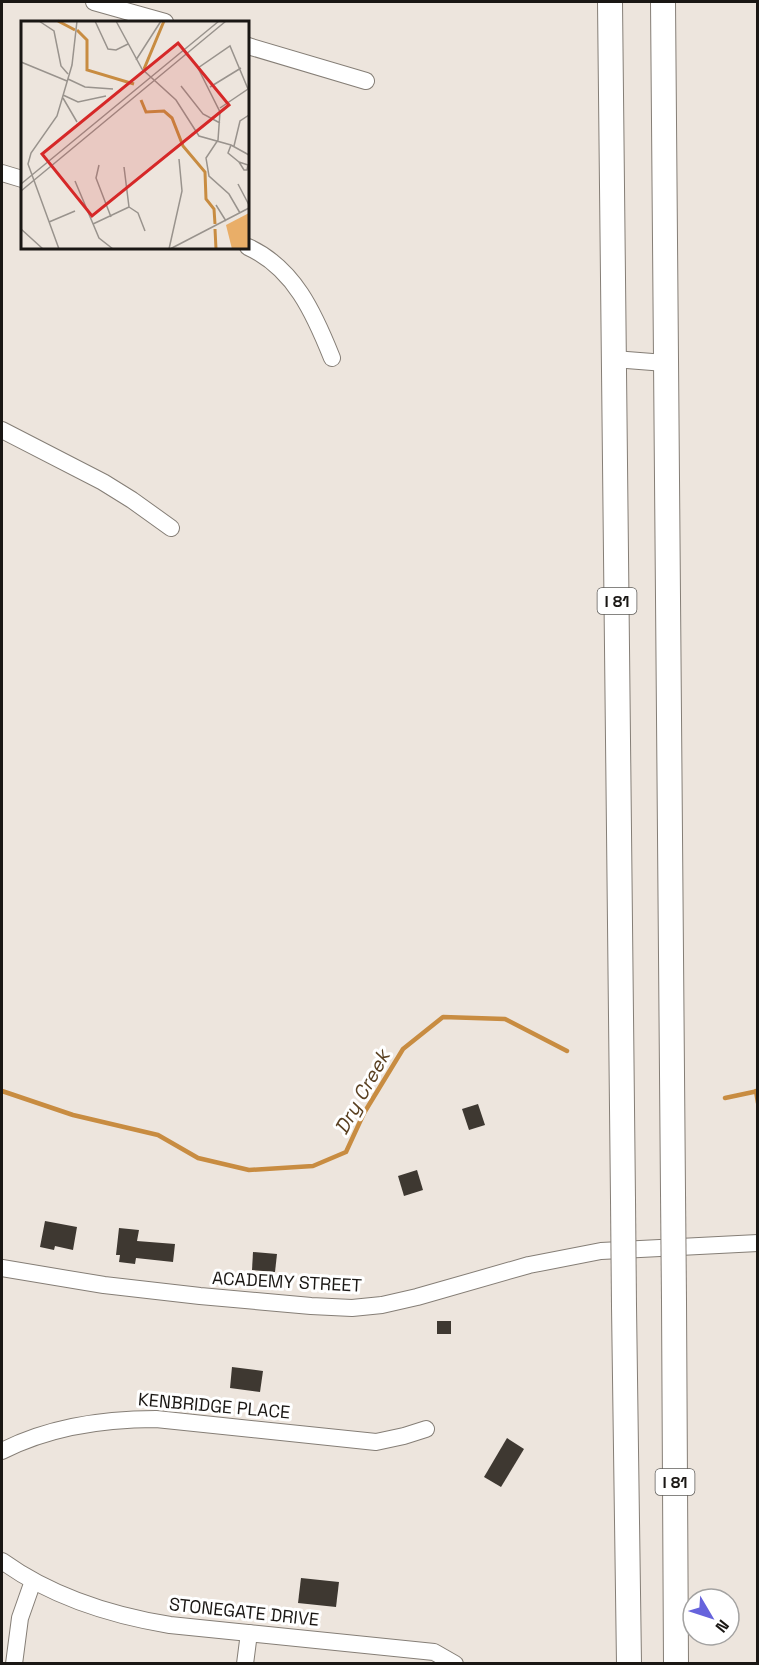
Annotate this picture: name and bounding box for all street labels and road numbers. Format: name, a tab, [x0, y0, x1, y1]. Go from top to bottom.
road number: I 81	[598, 588, 636, 614]
street label: ACADEMY STREET	[211, 1266, 363, 1297]
street label: KENBRIDGE PLACE	[137, 1387, 291, 1424]
road number: I 81	[656, 1469, 694, 1495]
street label: STONEGATE DRIVE	[168, 1592, 320, 1631]

